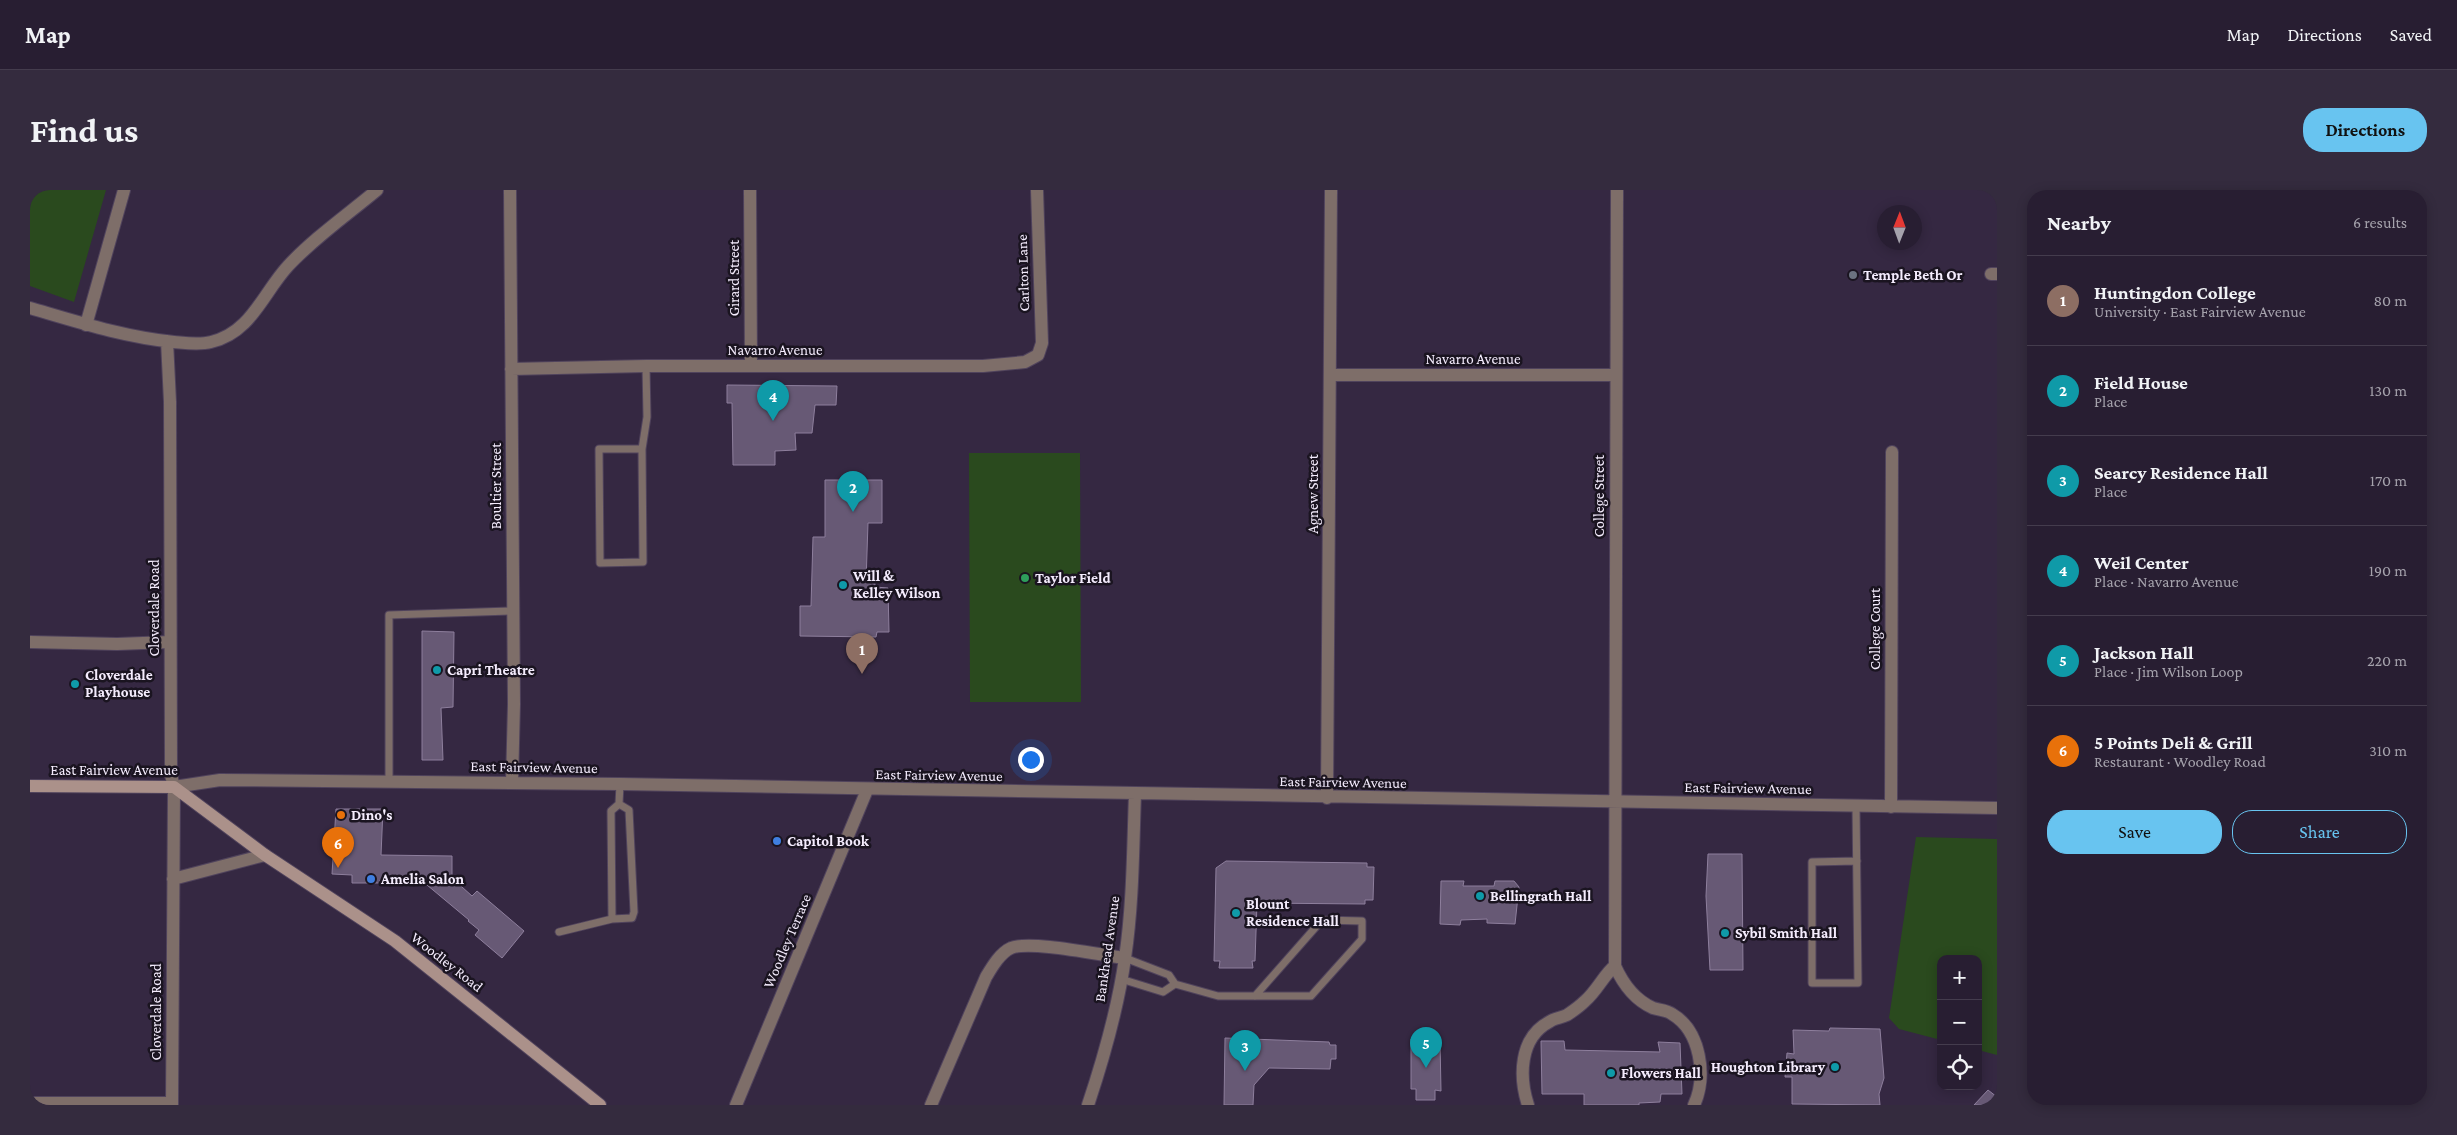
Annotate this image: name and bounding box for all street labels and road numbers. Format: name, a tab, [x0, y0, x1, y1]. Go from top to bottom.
street label: Carlton Lane	[1014, 234, 1032, 312]
street label: Girard Street	[726, 239, 742, 316]
street label: Navarro Avenue	[727, 342, 823, 358]
street label: Navarro Avenue	[1425, 351, 1521, 367]
street label: Boultier Street	[488, 442, 504, 529]
street label: Agnew Street	[1305, 453, 1322, 534]
street label: College Street	[1591, 454, 1608, 537]
street label: Cloverdale Road	[146, 559, 162, 657]
street label: College Court	[1867, 587, 1884, 670]
street label: East Fairview Avenue	[470, 758, 598, 776]
street label: East Fairview Avenue	[50, 762, 178, 778]
street label: East Fairview Avenue	[875, 766, 1003, 784]
street label: East Fairview Avenue	[1279, 773, 1407, 791]
street label: East Fairview Avenue	[1684, 779, 1812, 797]
street label: Woodley Terrace	[760, 891, 815, 991]
street label: Bankhead Avenue	[1092, 895, 1122, 1003]
street label: Woodley Road	[407, 929, 486, 996]
street label: Cloverdale Road	[148, 963, 164, 1061]

